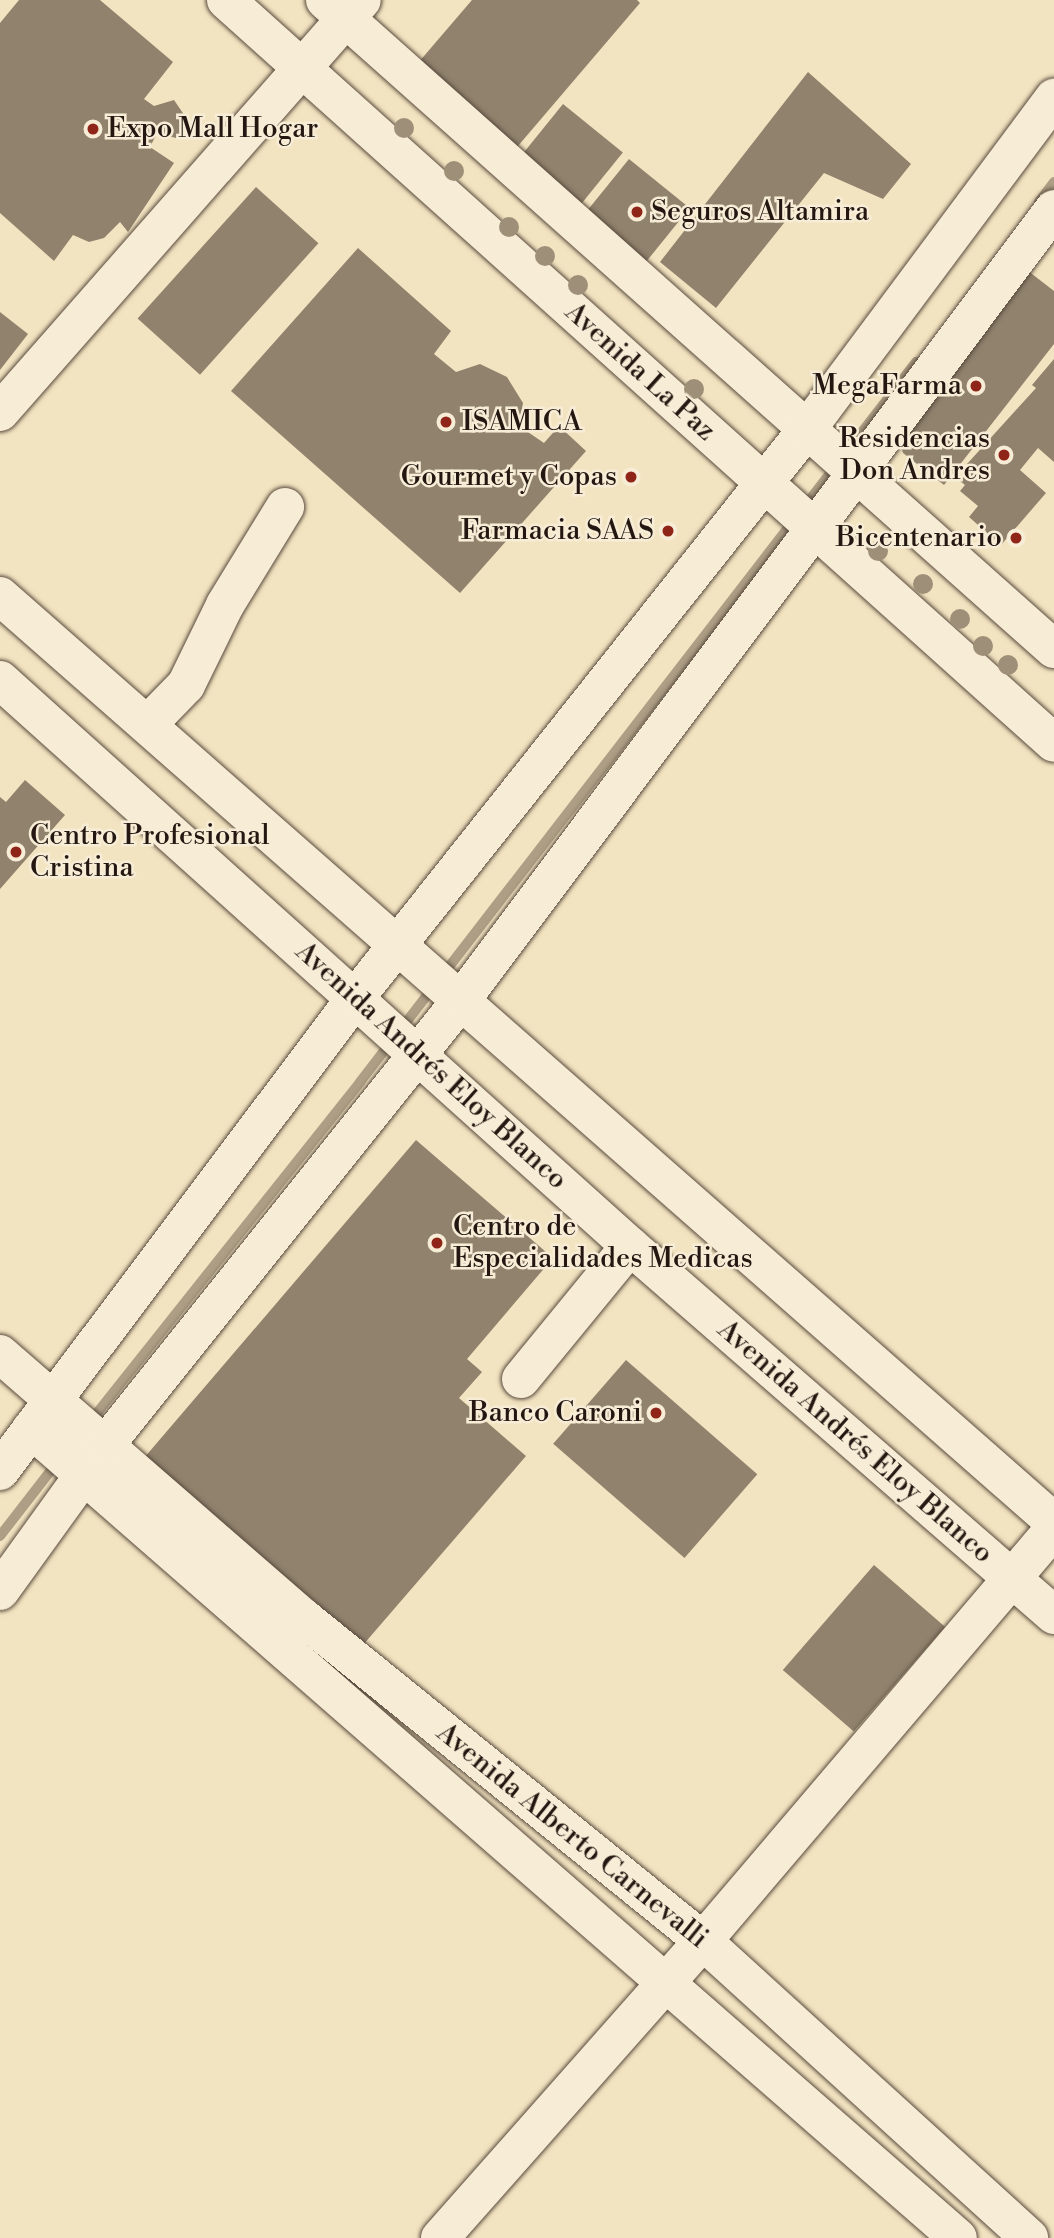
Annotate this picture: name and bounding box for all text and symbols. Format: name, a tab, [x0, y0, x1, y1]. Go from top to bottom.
place label: Expo Mall Hogar	[107, 112, 318, 146]
marker: Expo Mall Hogar	[85, 121, 101, 137]
place label: Seguros Altamira	[651, 195, 869, 229]
marker: Seguros Altamira	[629, 204, 645, 220]
street label: Avenida La Paz	[558, 296, 722, 448]
place label: MegaFarma	[812, 369, 962, 403]
marker: MegaFarma	[968, 378, 984, 394]
place label: ISAMICA	[462, 405, 582, 439]
marker: ISAMICA	[436, 412, 456, 432]
place label: Residencias Don Andres	[839, 422, 990, 488]
marker: Residencias Don Andres	[996, 447, 1012, 463]
place label: Gourmet y Copas	[401, 460, 617, 494]
marker: Gourmet y Copas	[623, 469, 639, 485]
place label: Farmacia SAAS	[461, 514, 654, 548]
place label: Bicentenario	[836, 521, 1002, 555]
marker: Farmacia SAAS	[660, 523, 676, 539]
marker: Bicentenario	[1008, 530, 1024, 546]
place label: Centro Profesional Cristina	[30, 819, 270, 885]
marker: Centro Profesional Cristina	[8, 844, 24, 860]
street label: Avenida Andrés Eloy Blanco	[288, 935, 574, 1197]
place label: Centro de Especialidades Medicas	[453, 1210, 753, 1276]
marker: Centro de Especialidades Medicas	[427, 1233, 447, 1253]
street label: Avenida Andrés Eloy Blanco	[710, 1313, 1000, 1571]
place label: Banco Caroni	[469, 1396, 642, 1430]
marker: Banco Caroni	[648, 1405, 664, 1421]
street label: Avenida Alberto Carnevalli	[430, 1716, 714, 1956]

